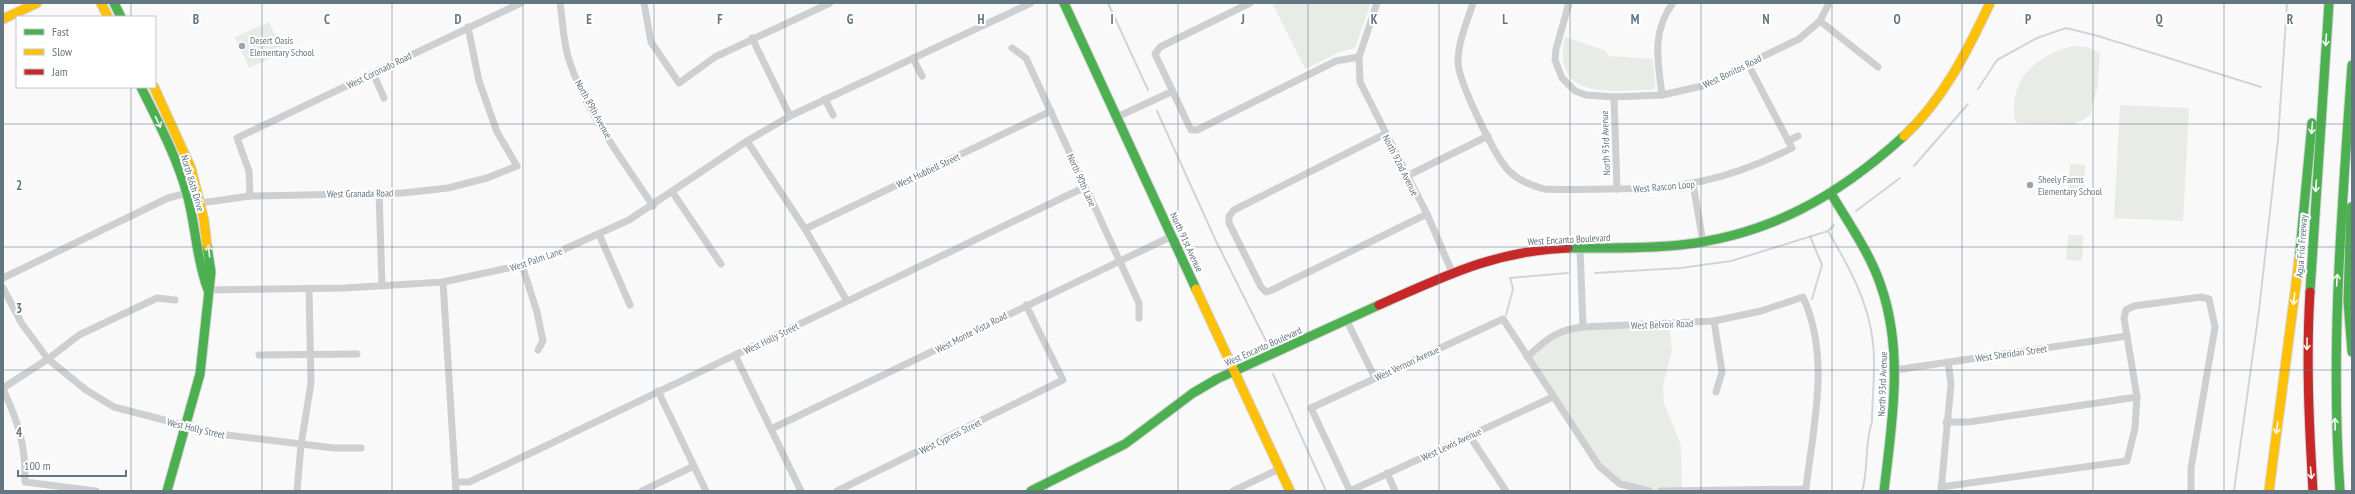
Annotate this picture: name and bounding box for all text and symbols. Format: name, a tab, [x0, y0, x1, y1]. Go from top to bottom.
text: B	[193, 11, 199, 28]
text: C	[324, 11, 330, 28]
text: D	[455, 11, 462, 28]
text: E	[586, 11, 592, 28]
text: F	[717, 11, 723, 28]
text: G	[847, 11, 854, 28]
text: H	[978, 11, 985, 28]
text: I	[1110, 11, 1114, 28]
text: J	[1240, 11, 1245, 28]
text: K	[1371, 11, 1378, 28]
text: L	[1502, 11, 1508, 28]
text: M	[1631, 11, 1640, 28]
text: N	[1762, 11, 1770, 28]
text: O	[1893, 11, 1901, 28]
text: P	[2025, 11, 2031, 28]
text: Q	[2155, 11, 2163, 28]
text: R	[2287, 11, 2294, 28]
legend	[16, 16, 156, 88]
text: Fast	[52, 24, 70, 39]
one-way arrow	[2323, 33, 2330, 46]
place label: Desert Oasis Elementary School	[250, 34, 315, 59]
marker: Desert Oasis Elementary School	[237, 41, 247, 51]
text: Slow	[52, 44, 73, 59]
street label: West Coronado Road	[345, 49, 414, 92]
street label: West Bonitos Road	[1701, 52, 1764, 91]
text: Jam	[51, 64, 68, 79]
street label: North 89th Avenue	[572, 78, 615, 141]
street label: North 93rd Avenue	[1598, 110, 1613, 176]
one-way arrow	[155, 116, 163, 128]
one-way arrow	[2308, 121, 2315, 134]
street label: North 92nd Avenue	[1380, 133, 1422, 198]
street label: West Hubbell Street	[894, 150, 962, 191]
street label: North 90th Lane	[1064, 152, 1099, 209]
street label: North 86th Drive	[178, 153, 207, 213]
place label: Sheely Farms Elementary School	[2038, 173, 2103, 198]
text: 2	[16, 177, 22, 194]
street label: West Rascon Loop	[1633, 177, 1695, 196]
one-way arrow	[2313, 179, 2320, 192]
marker: Sheely Farms Elementary School	[2025, 180, 2035, 190]
street label: West Granada Road	[327, 186, 393, 201]
street label: North 91st Avenue	[1167, 210, 1206, 274]
street label: Agua Fria Freeway	[2293, 214, 2310, 278]
street label: West Encanto Boulevard	[1527, 231, 1611, 248]
street label: West Palm Lane	[508, 244, 564, 274]
one-way arrow	[205, 245, 213, 258]
one-way arrow	[2334, 274, 2341, 287]
one-way arrow	[2290, 292, 2298, 305]
text: 3	[16, 300, 22, 317]
street label: West Monte Vista Road	[933, 309, 1009, 356]
street label: West Belvoir Road	[1631, 317, 1693, 332]
street label: West Holly Street	[742, 319, 801, 357]
street label: West Encanto Boulevard	[1223, 324, 1304, 369]
one-way arrow	[2304, 337, 2311, 350]
street label: West Sheridan Street	[1975, 342, 2048, 365]
street label: West Vernon Avenue	[1373, 343, 1442, 384]
street label: North 93rd Avenue	[1875, 351, 1890, 417]
street label: West Holly Street	[165, 415, 227, 442]
street label: West Cypress Street	[917, 416, 984, 457]
one-way arrow	[2332, 418, 2339, 431]
one-way arrow	[2273, 421, 2280, 434]
text: 4	[16, 424, 23, 441]
street label: West Lewis Avenue	[1419, 425, 1483, 464]
scale bar	[18, 452, 126, 478]
text: 100 m	[24, 458, 51, 473]
one-way arrow	[2308, 466, 2315, 479]

